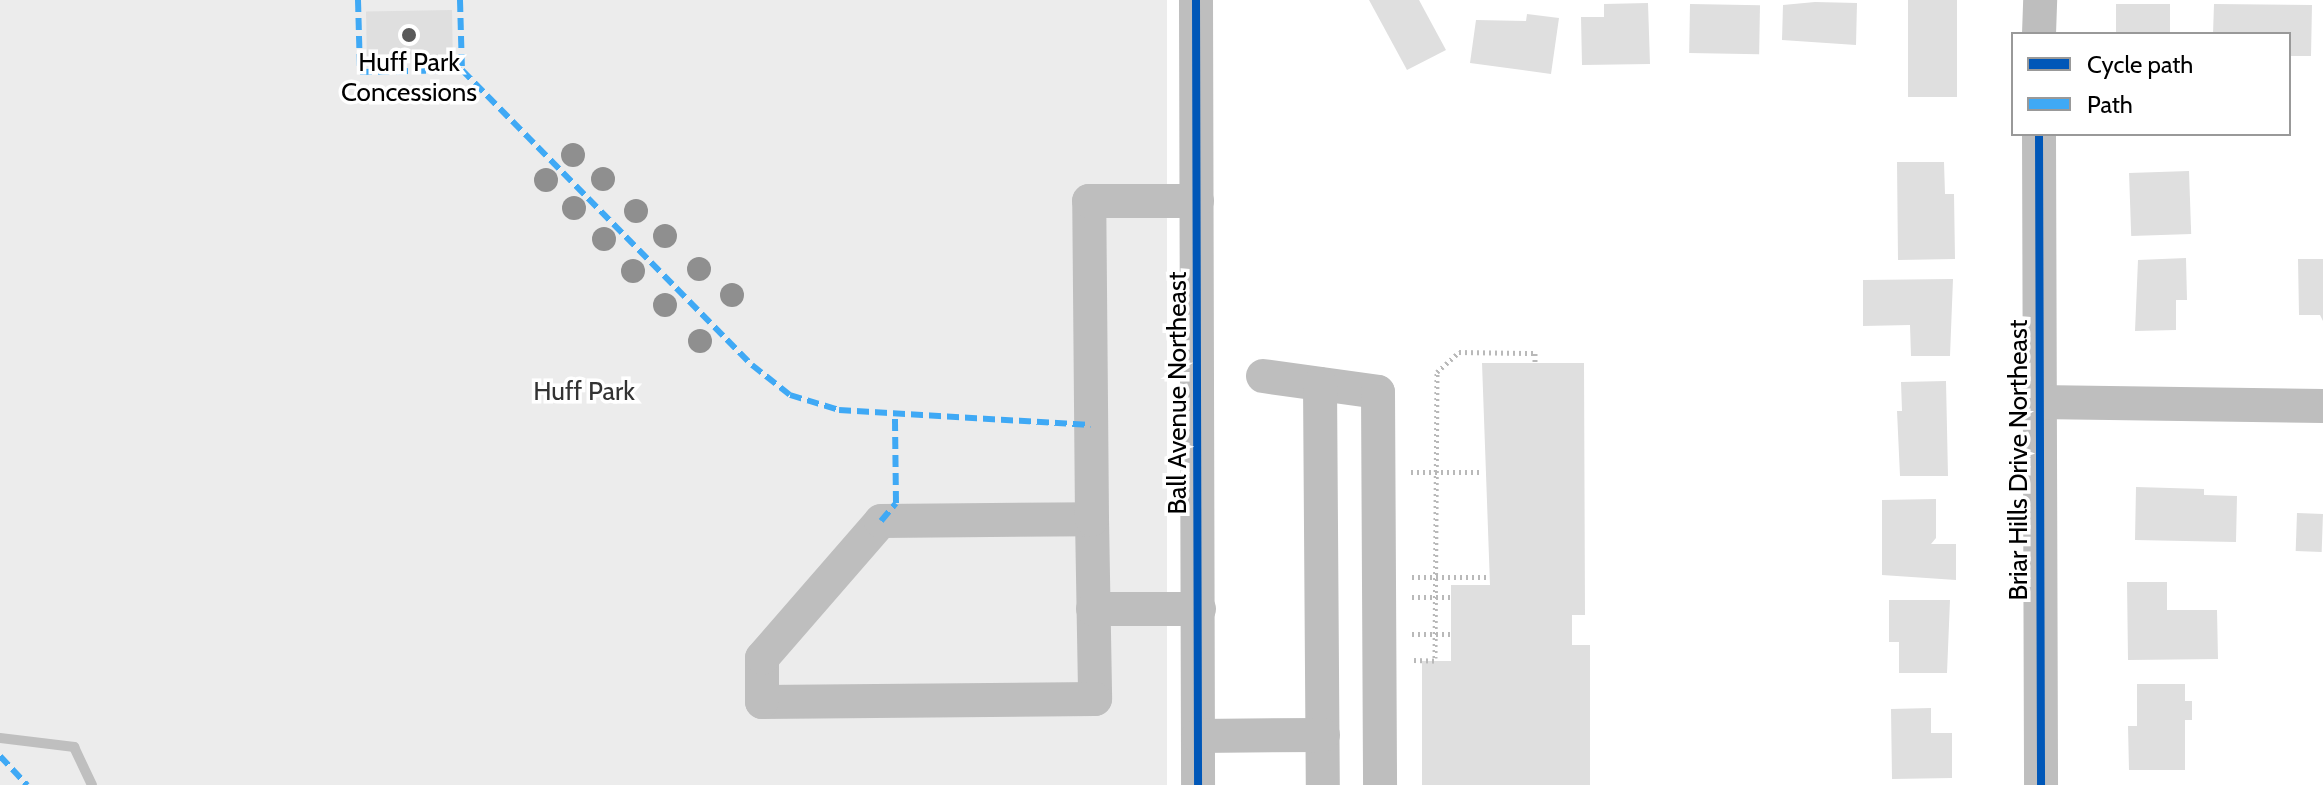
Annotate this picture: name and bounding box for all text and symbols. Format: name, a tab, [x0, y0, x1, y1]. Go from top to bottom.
marker: Huff Park Concessions	[400, 26, 418, 44]
legend	[2011, 32, 2291, 136]
place label: Huff Park Concessions	[341, 47, 477, 108]
text: Cycle path	[2087, 50, 2193, 79]
text: Path	[2087, 90, 2133, 119]
street label: Ball Avenue Northeast	[1162, 271, 1194, 515]
street label: Briar Hills Drive Northeast	[2003, 320, 2035, 600]
park label: Huff Park	[533, 376, 635, 408]

